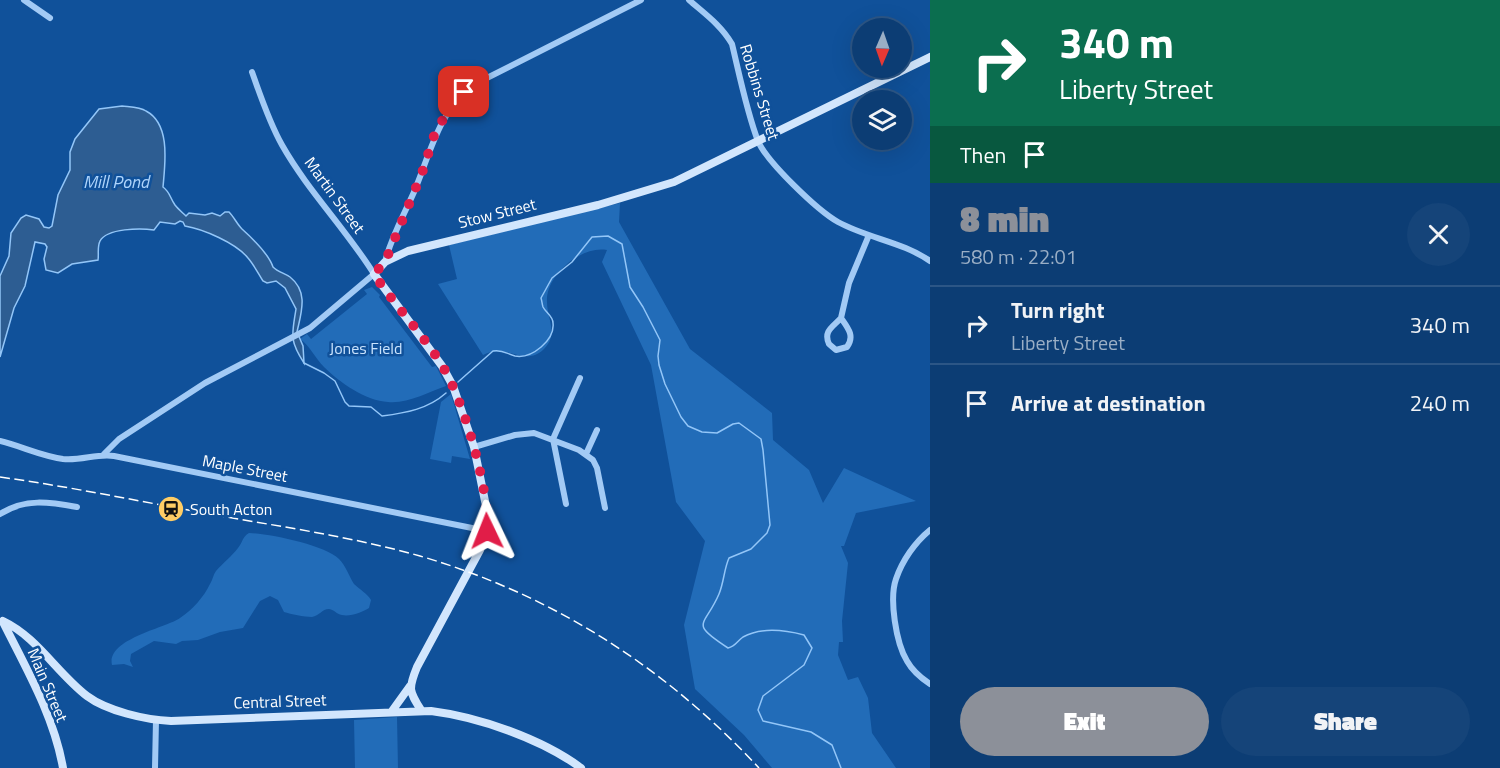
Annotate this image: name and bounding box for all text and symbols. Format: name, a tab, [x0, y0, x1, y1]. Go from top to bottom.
text: 340 m	[1059, 10, 1174, 74]
north arrow	[852, 18, 912, 78]
map controls	[852, 18, 912, 150]
icon: right	[960, 24, 1038, 102]
street label: Robbins Street	[734, 41, 786, 143]
pin	[438, 66, 489, 117]
text: Liberty Street	[1059, 68, 1213, 109]
icon: arrive	[447, 75, 480, 108]
button: layers	[852, 90, 912, 150]
text: Then	[960, 138, 1006, 172]
icon: arrive	[1018, 138, 1051, 171]
street label: Martin Street	[299, 152, 371, 239]
water label: Mill Pond	[83, 168, 151, 195]
text: 8 min	[960, 191, 1049, 246]
street label: Stow Street	[456, 192, 539, 234]
button: close	[1407, 203, 1470, 266]
text: 580 m · 22:01	[960, 241, 1077, 272]
text: Turn right	[1011, 293, 1105, 327]
text: 340 m	[1410, 308, 1470, 342]
icon: right	[960, 309, 993, 342]
text: Liberty Street	[1011, 327, 1125, 358]
park label: Jones Field	[330, 336, 402, 360]
text: Arrive at destination	[1011, 386, 1206, 420]
text: 240 m	[1410, 386, 1470, 420]
icon: arrive	[960, 387, 993, 420]
street label: Maple Street	[200, 448, 290, 488]
station icon: South Acton	[156, 494, 186, 524]
place label: South Acton	[190, 497, 272, 521]
position arrow	[455, 499, 519, 563]
street label: Main Street	[22, 644, 74, 726]
street label: Central Street	[233, 687, 327, 715]
button: Exit	[960, 687, 1209, 756]
button: Share	[1221, 687, 1470, 756]

